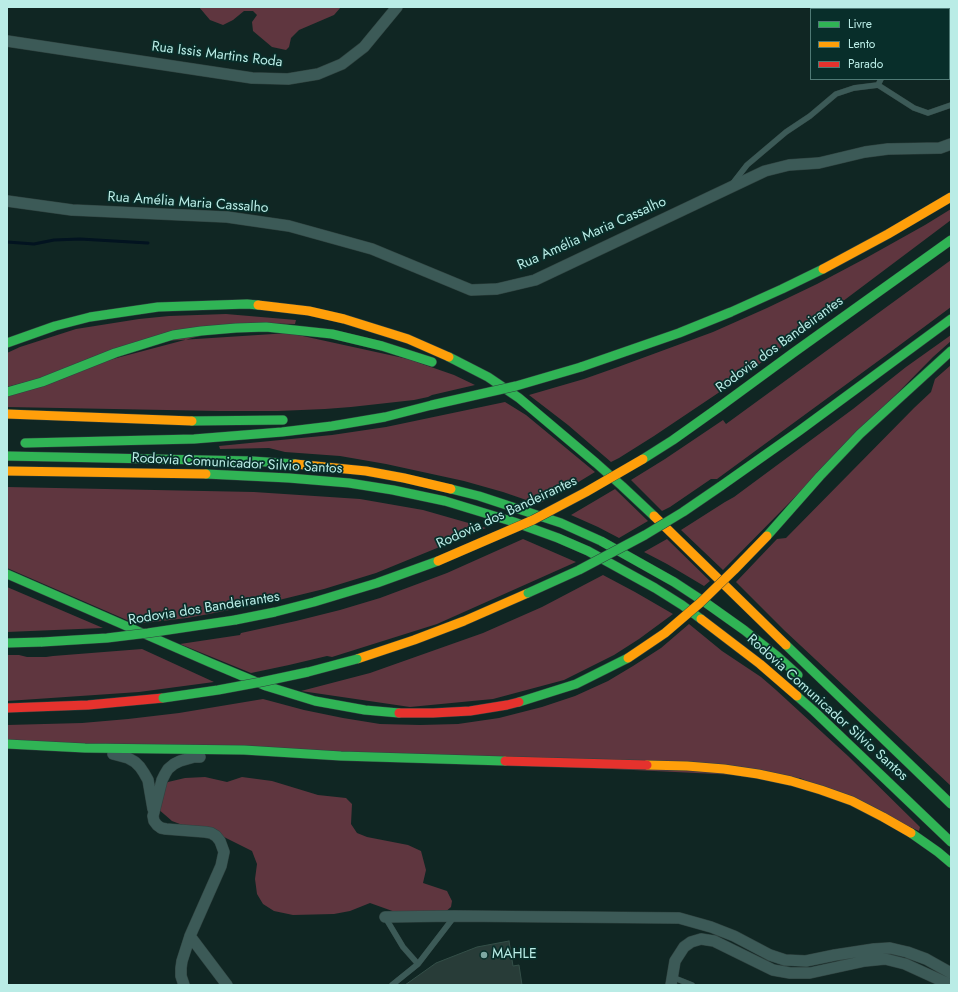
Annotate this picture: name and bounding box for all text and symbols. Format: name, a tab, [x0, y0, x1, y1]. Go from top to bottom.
legend	[810, 8, 950, 80]
text: Livre	[848, 15, 872, 33]
text: Lento	[848, 35, 875, 53]
street label: Rua Issis Martins Roda	[151, 39, 283, 71]
text: Parado	[848, 55, 883, 73]
street label: Rua Amélia Maria Cassalho	[107, 189, 269, 217]
street label: Rua Amélia Maria Cassalho	[515, 194, 669, 274]
street label: Rodovia dos Bandeirantes	[713, 293, 847, 397]
street label: Rodovia Comunicador Silvio Santos	[131, 450, 343, 478]
street label: Rodovia dos Bandeirantes	[434, 473, 580, 553]
street label: Rodovia dos Bandeirantes	[127, 589, 281, 629]
street label: Rodovia Comunicador Silvio Santos	[743, 631, 911, 785]
place label: MAHLE	[492, 947, 537, 963]
marker: MAHLE	[479, 950, 489, 960]

